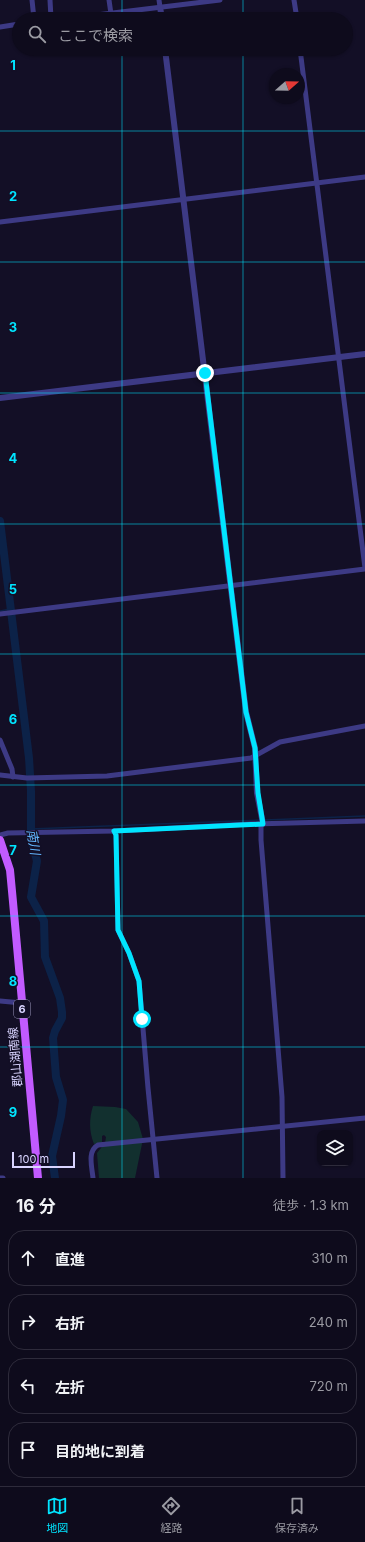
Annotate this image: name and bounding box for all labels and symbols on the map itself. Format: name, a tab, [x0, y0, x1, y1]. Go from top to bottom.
text: 1	[10, 57, 16, 73]
north arrow	[269, 68, 305, 104]
text: 2	[9, 188, 17, 204]
text: 3	[9, 319, 17, 335]
route end	[196, 364, 214, 382]
text: 4	[9, 450, 18, 466]
text: 5	[9, 581, 17, 597]
text: 6	[9, 711, 17, 727]
water label: 南川	[24, 828, 44, 858]
text: 7	[9, 842, 17, 858]
text: 8	[9, 973, 17, 989]
road number: 6	[14, 1000, 30, 1018]
route start	[133, 1010, 151, 1028]
street label: 郡山湖南線	[5, 1026, 25, 1088]
text: 9	[9, 1104, 17, 1120]
scale bar	[12, 1150, 75, 1169]

